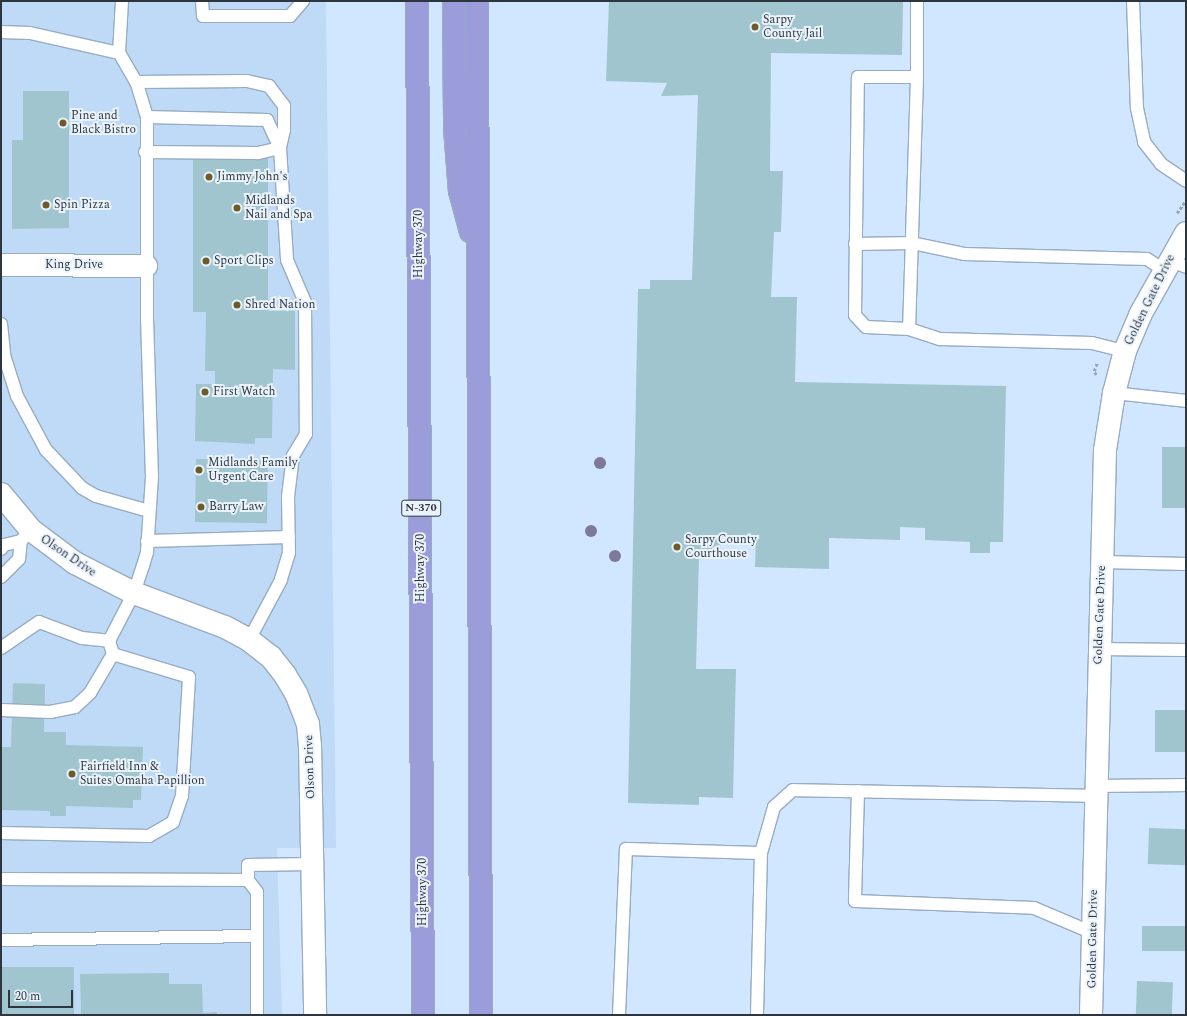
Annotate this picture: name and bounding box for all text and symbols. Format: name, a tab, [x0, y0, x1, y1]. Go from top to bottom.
place label: Sarpy County Jail	[763, 13, 822, 41]
marker: Sarpy County Jail	[750, 22, 760, 32]
place label: Pine and Black Bistro	[71, 109, 136, 137]
marker: Pine and Black Bistro	[58, 118, 68, 128]
place label: Jimmy John's	[217, 170, 288, 184]
marker: Jimmy John's	[204, 172, 214, 182]
place label: Midlands Nail and Spa	[245, 194, 312, 222]
place label: Spin Pizza	[54, 198, 110, 212]
marker: Spin Pizza	[41, 200, 51, 210]
marker: Midlands Nail and Spa	[232, 203, 242, 213]
street label: Highway 370	[412, 210, 426, 278]
street label: Golden Gate Drive	[1122, 252, 1178, 348]
place label: Sport Clips	[214, 254, 274, 268]
marker: Sport Clips	[201, 256, 211, 266]
street label: King Drive	[45, 258, 103, 272]
place label: Shred Nation	[245, 298, 315, 312]
marker: Shred Nation	[232, 300, 242, 310]
place label: First Watch	[213, 385, 275, 399]
marker: First Watch	[200, 387, 210, 397]
place label: Midlands Family Urgent Care	[208, 456, 298, 484]
marker: Midlands Family Urgent Care	[193, 464, 205, 476]
road number: N-370	[401, 499, 441, 517]
place label: Barry Law	[209, 500, 264, 514]
marker: Barry Law	[196, 502, 206, 512]
street label: Olson Drive	[37, 532, 99, 580]
place label: Sarpy County Courthouse	[685, 533, 757, 561]
street label: Highway 370	[414, 534, 428, 602]
marker: Sarpy County Courthouse	[672, 542, 682, 552]
street label: Golden Gate Drive	[1091, 565, 1109, 665]
street label: Olson Drive	[302, 735, 318, 799]
place label: Fairfield Inn & Suites Omaha Papillion	[80, 760, 205, 788]
marker: Fairfield Inn & Suites Omaha Papillion	[67, 769, 77, 779]
street label: Highway 370	[416, 858, 430, 926]
street label: Golden Gate Drive	[1085, 889, 1101, 989]
scale bar	[10, 982, 75, 1008]
text: 20 m	[15, 987, 40, 1006]

